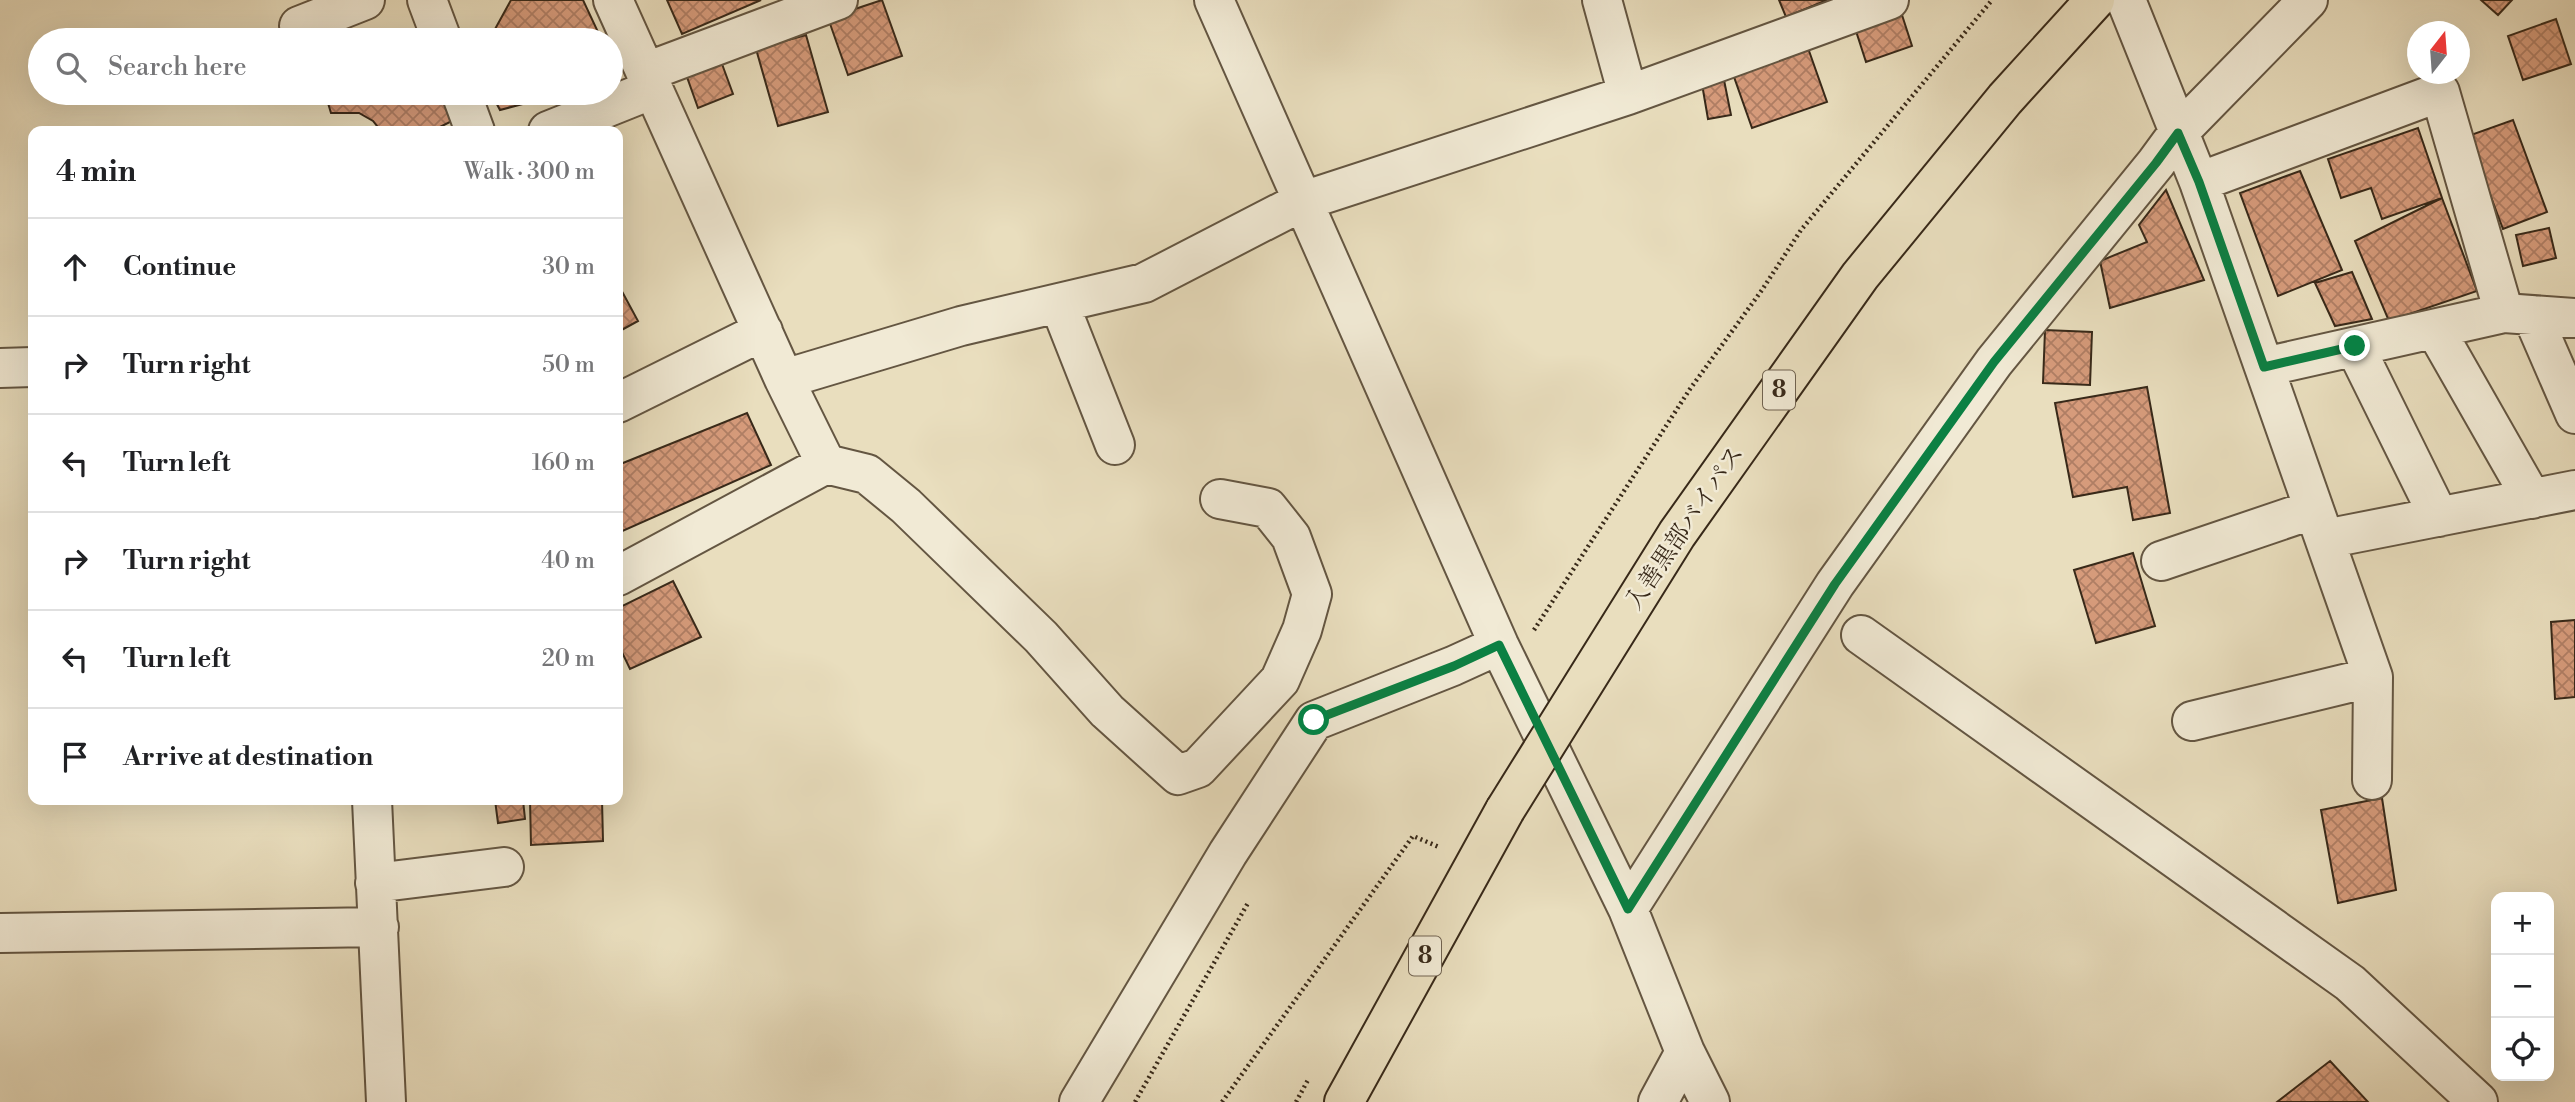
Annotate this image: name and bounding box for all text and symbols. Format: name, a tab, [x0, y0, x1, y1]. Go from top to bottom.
north arrow	[2407, 21, 2470, 84]
search box	[28, 28, 623, 105]
icon: search	[52, 48, 90, 86]
text: Search here	[108, 51, 247, 83]
text: 4 min	[56, 153, 136, 191]
text: Walk · 300 m	[464, 158, 595, 186]
icon: ahead	[56, 248, 94, 286]
text: Continue	[123, 251, 236, 283]
text: 30 m	[542, 253, 595, 281]
route end	[2339, 330, 2370, 361]
icon: right	[56, 346, 94, 384]
text: Turn right	[123, 349, 251, 381]
text: 50 m	[542, 351, 595, 379]
road number: 8	[1763, 370, 1795, 410]
street label: 入善黒部バイパス	[1619, 440, 1751, 616]
icon: left	[56, 444, 94, 482]
text: Turn left	[123, 447, 231, 479]
text: 160 m	[532, 449, 595, 477]
icon: right	[56, 542, 94, 580]
text: Turn right	[123, 545, 251, 577]
text: 40 m	[541, 547, 595, 575]
icon: left	[56, 640, 94, 678]
text: Turn left	[123, 643, 231, 675]
text: 20 m	[542, 645, 595, 673]
route start	[1298, 704, 1329, 735]
icon: arrive	[56, 738, 94, 776]
text: Arrive at destination	[123, 741, 373, 773]
map controls	[2491, 892, 2554, 1081]
button: +	[2491, 892, 2554, 955]
road number: 8	[1409, 937, 1441, 976]
button: −	[2491, 955, 2554, 1018]
button: locate	[2491, 1018, 2554, 1081]

